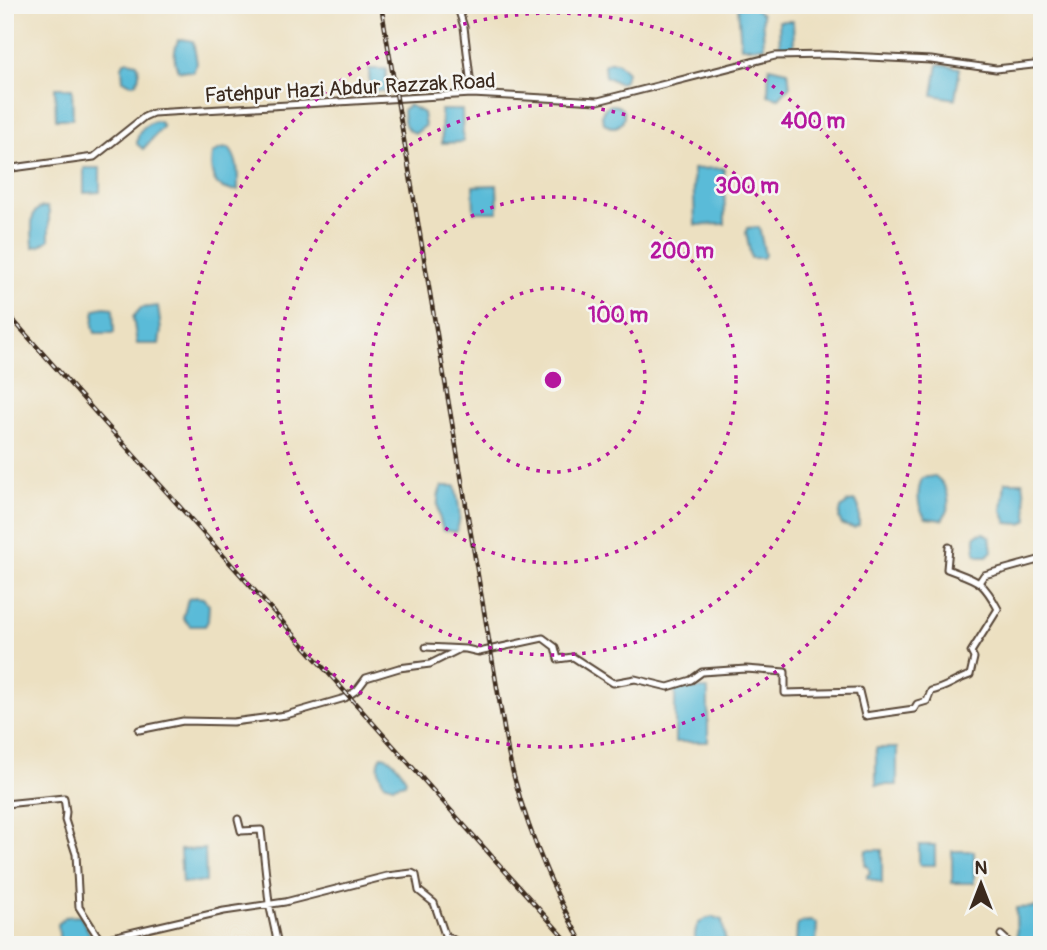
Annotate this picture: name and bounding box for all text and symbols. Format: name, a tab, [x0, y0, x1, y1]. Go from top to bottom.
street label: Fatehpur Hazi Abdur Razzak Road	[204, 67, 496, 110]
text: 400 m	[781, 108, 845, 135]
text: 300 m	[715, 173, 779, 200]
text: 200 m	[650, 238, 714, 265]
text: 100 m	[588, 302, 648, 329]
centre of rings	[541, 368, 565, 392]
north arrow	[946, 848, 1016, 918]
text: N	[975, 856, 988, 880]

